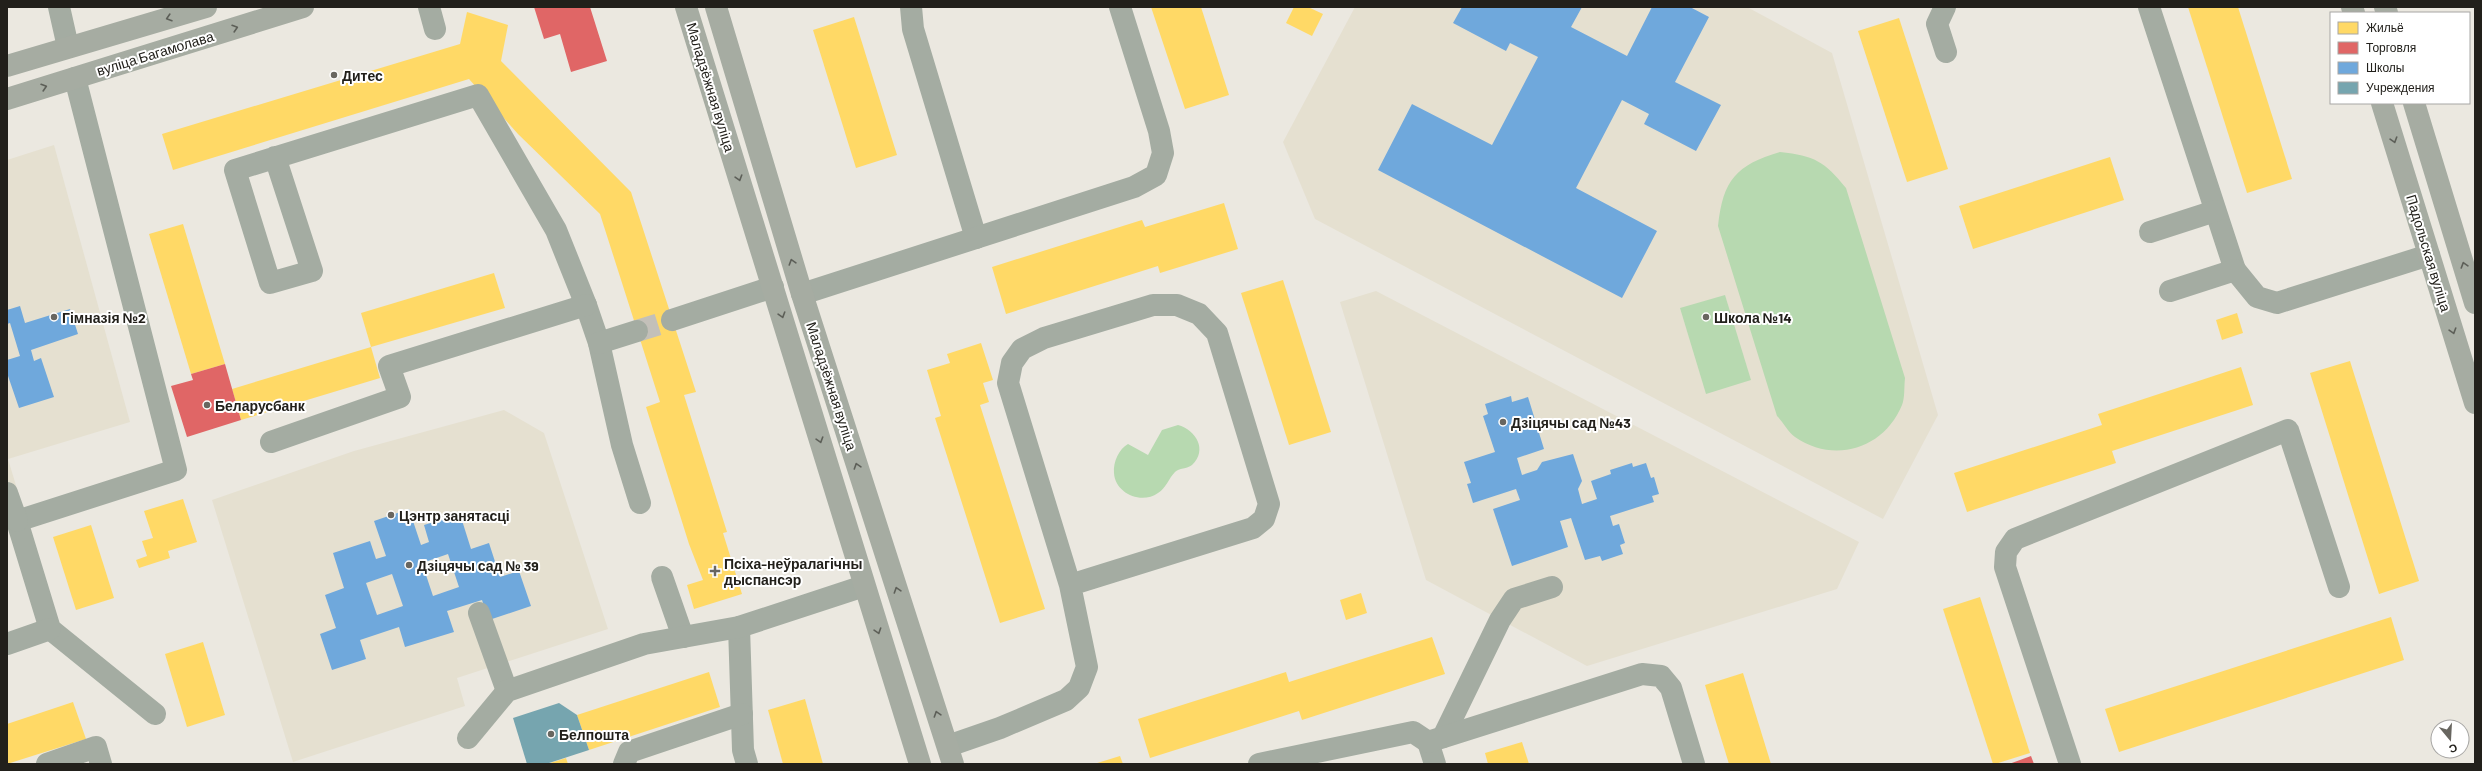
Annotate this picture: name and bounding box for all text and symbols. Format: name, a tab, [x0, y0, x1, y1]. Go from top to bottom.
legend	[2330, 12, 2470, 104]
one-way arrow	[165, 14, 172, 22]
street label: Маладзёжная вуліца	[683, 20, 739, 154]
text: Жильё	[2366, 20, 2404, 34]
one-way arrow	[232, 24, 239, 33]
street label: вуліца Багамолава	[94, 27, 216, 79]
text: Торговля	[2366, 40, 2416, 55]
text: Школы	[2366, 60, 2404, 74]
place label: Дитес	[342, 67, 383, 84]
marker: Дитес	[329, 70, 339, 80]
text: Учреждения	[2366, 80, 2435, 95]
one-way arrow	[41, 83, 48, 92]
one-way arrow	[2389, 137, 2397, 144]
one-way arrow	[734, 174, 743, 181]
street label: Падольская вуліца	[2403, 192, 2455, 314]
one-way arrow	[789, 259, 797, 266]
one-way arrow	[2460, 262, 2469, 269]
place label: Гімназія №2	[62, 309, 146, 326]
place label: Школа №14	[1714, 309, 1792, 326]
marker: Гімназія №2	[49, 312, 59, 322]
one-way arrow	[777, 312, 786, 319]
marker: Школа №14	[1701, 312, 1711, 322]
street label: Маладзёжная вуліца	[803, 320, 861, 453]
one-way arrow	[2448, 328, 2457, 335]
place label: Беларусбанк	[215, 397, 306, 414]
marker: Беларусбанк	[202, 400, 212, 410]
place label: Дзіцячы сад №43	[1511, 414, 1631, 431]
marker: Дзіцячы сад №43	[1498, 417, 1508, 427]
one-way arrow	[815, 436, 824, 443]
one-way arrow	[854, 463, 862, 470]
place label: Цэнтр занятасці	[399, 507, 510, 524]
marker: Цэнтр занятасці	[386, 510, 396, 520]
place label: Псіха-неўралагічны дыспансэр	[724, 555, 862, 588]
place label: Дзіцячы сад № 39	[417, 557, 539, 574]
marker: Дзіцячы сад № 39	[404, 560, 414, 570]
marker: Псіха-неўралагічны дыспансэр	[709, 565, 721, 577]
one-way arrow	[893, 587, 902, 594]
one-way arrow	[873, 627, 882, 634]
one-way arrow	[933, 710, 942, 717]
north arrow	[2430, 719, 2470, 759]
place label: Белпошта	[559, 726, 629, 743]
marker: Белпошта	[546, 729, 556, 739]
text: С	[2447, 742, 2459, 756]

